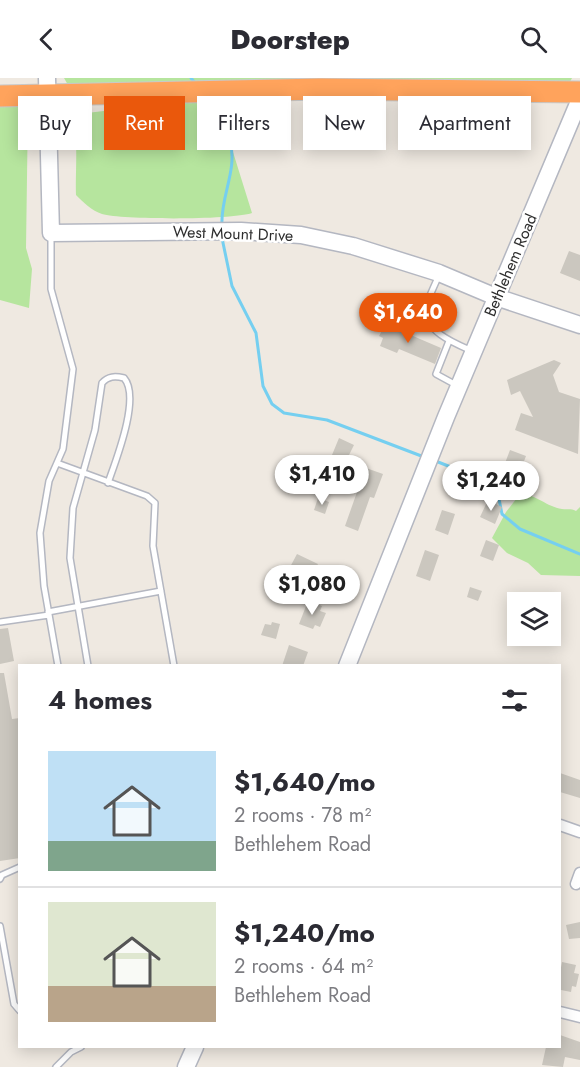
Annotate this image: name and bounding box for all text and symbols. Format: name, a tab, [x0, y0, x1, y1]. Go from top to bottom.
text: Doorstep	[230, 20, 350, 59]
icon: back	[30, 23, 63, 56]
icon: search	[517, 23, 550, 56]
chip: Buy	[18, 96, 92, 150]
chip: Rent	[104, 96, 185, 150]
chip: Filters	[197, 96, 291, 150]
chip: New	[303, 96, 386, 150]
chip: Apartment	[398, 96, 531, 150]
street label: Bethlehem Road	[478, 210, 542, 320]
street label: West Mount Drive	[172, 220, 294, 247]
pin: $1,640	[359, 293, 457, 344]
text: $1,640	[373, 298, 443, 327]
pin: $1,410	[273, 455, 371, 506]
text: $1,410	[289, 460, 355, 489]
pin: $1,240	[442, 461, 540, 512]
text: $1,240	[456, 466, 526, 495]
pin: $1,080	[263, 565, 361, 616]
text: $1,080	[278, 570, 346, 599]
map controls	[507, 592, 561, 646]
button: layers	[507, 592, 561, 646]
text: 4 homes	[48, 681, 152, 719]
icon: filters	[498, 684, 531, 717]
text: $1,640/mo	[234, 763, 375, 801]
icon: home	[96, 775, 168, 847]
text: 2 rooms · 78 m²	[234, 801, 371, 830]
text: Bethlehem Road	[234, 830, 371, 859]
text: $1,240/mo	[234, 914, 375, 952]
icon: home	[96, 926, 168, 998]
text: 2 rooms · 64 m²	[234, 952, 373, 981]
text: Bethlehem Road	[234, 981, 371, 1010]

